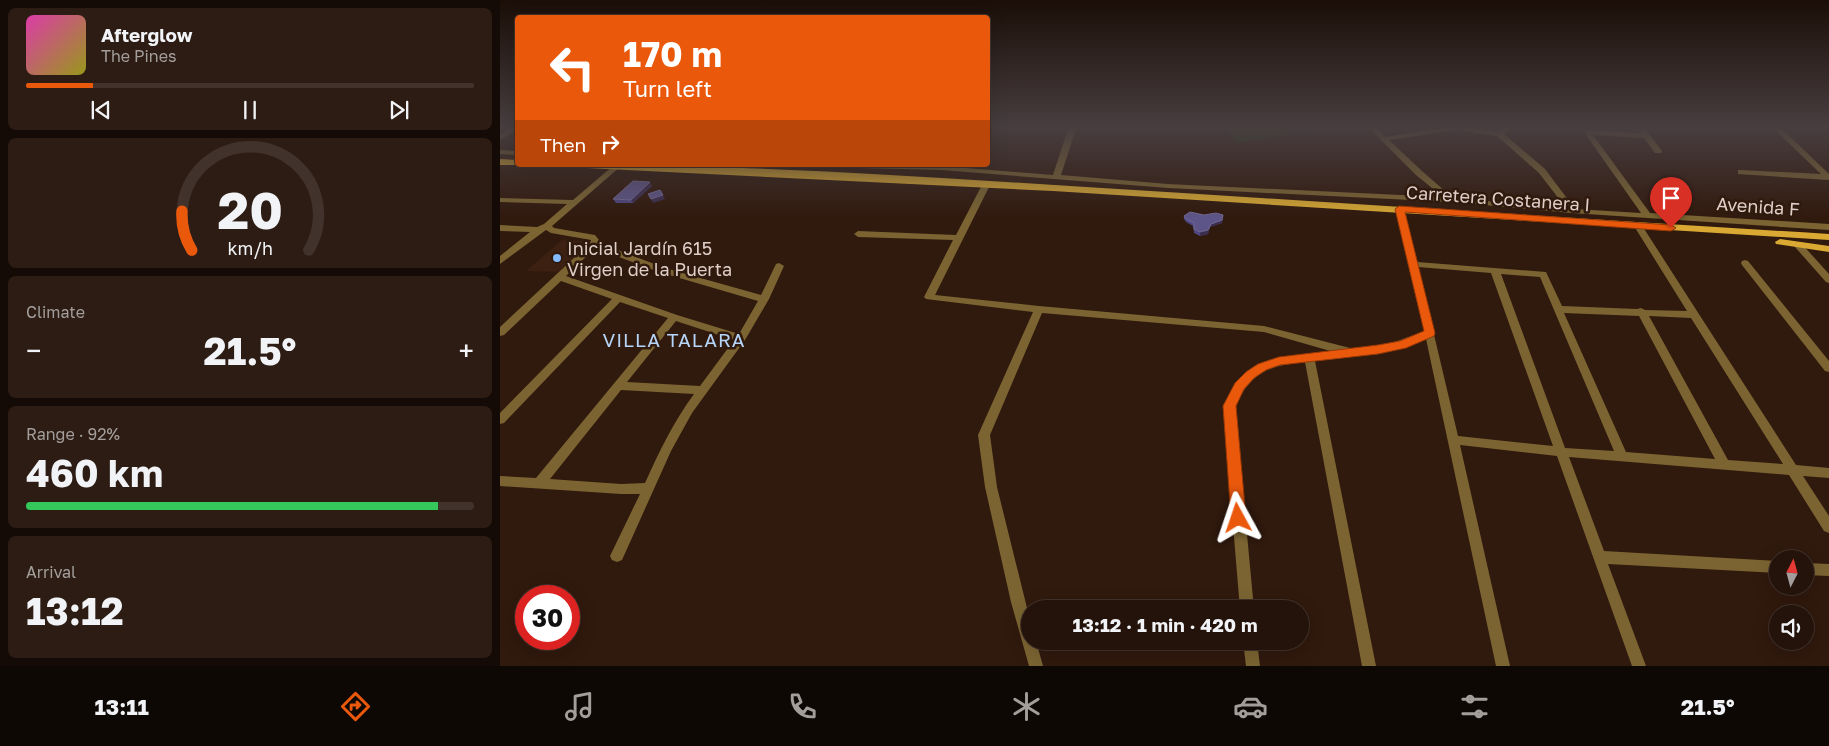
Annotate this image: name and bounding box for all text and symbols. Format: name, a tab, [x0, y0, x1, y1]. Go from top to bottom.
text: Afterglow	[101, 23, 192, 46]
text: 170 m	[623, 33, 722, 75]
icon: left	[540, 35, 605, 100]
text: The Pines	[101, 46, 176, 66]
text: Turn left	[623, 75, 712, 102]
icon: previous	[87, 96, 115, 124]
icon: pause	[236, 96, 264, 124]
icon: next	[385, 96, 413, 124]
icon: right	[596, 130, 624, 158]
text: Then	[540, 133, 586, 156]
pin	[1650, 177, 1692, 228]
text: 20	[217, 178, 283, 240]
street label: Carretera Costanera I	[1405, 181, 1591, 215]
icon: arrive	[1657, 184, 1685, 212]
street label: Avenida F	[1716, 192, 1800, 220]
text: km/h	[227, 237, 273, 259]
place label: Inicial Jardín 615 Virgen de la Puerta	[567, 237, 732, 280]
marker: Inicial Jardín 615 Virgen de la Puerta	[551, 252, 563, 264]
text: Climate	[26, 302, 85, 322]
text: 21.5°	[204, 328, 296, 373]
district label: VILLA TALARA	[602, 328, 746, 351]
text: −	[26, 334, 41, 367]
text: +	[459, 334, 474, 367]
text: Range · 92%	[26, 424, 120, 444]
text: 460 km	[26, 450, 163, 495]
position arrow	[1211, 491, 1263, 543]
north arrow	[1769, 550, 1814, 595]
map controls	[1769, 550, 1814, 650]
text: Arrival	[26, 562, 76, 582]
speed limit sign: 30	[515, 585, 580, 650]
text: 13:12	[26, 588, 124, 633]
button: sound	[1769, 605, 1814, 650]
text: 13:12 · 1 min · 420 m	[1072, 613, 1258, 636]
icon: directions	[338, 689, 373, 724]
icon: music	[562, 689, 597, 724]
icon: phone	[785, 689, 820, 724]
icon: climate	[1009, 689, 1044, 724]
icon: car	[1233, 689, 1268, 724]
icon: filters	[1457, 689, 1492, 724]
text: 13:11	[94, 693, 149, 720]
text: 21.5°	[1681, 693, 1735, 720]

